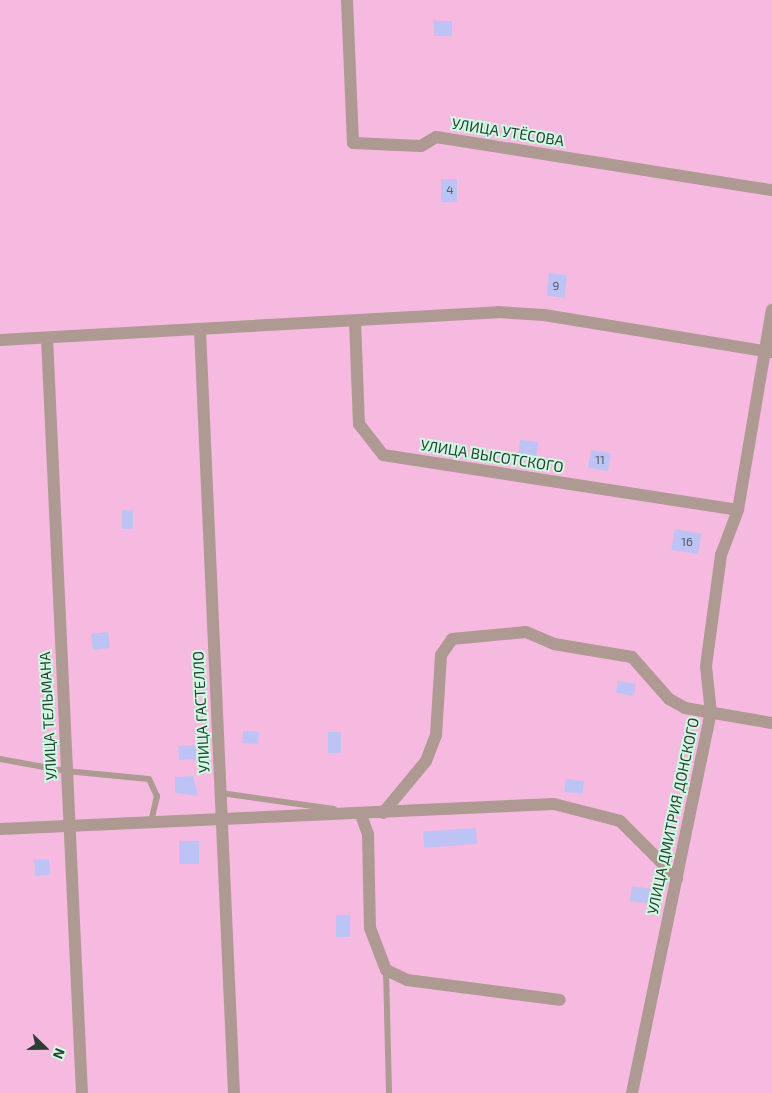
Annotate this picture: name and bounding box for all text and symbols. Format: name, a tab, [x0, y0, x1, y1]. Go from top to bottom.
street label: УЛИЦА УТЁСОВА	[451, 114, 565, 150]
house number: 4	[446, 183, 454, 197]
house number: 9	[553, 279, 559, 293]
street label: УЛИЦА ВЫСОТСКОГО	[419, 436, 565, 476]
house number: 11	[595, 453, 605, 467]
house number: 16	[681, 535, 693, 549]
street label: УЛИЦА ТЕЛЬМАНА	[36, 651, 60, 781]
street label: УЛИЦА ГАСТЕЛЛО	[189, 651, 213, 773]
street label: УЛИЦА ДМИТРИЯ ДОНСКОГО	[643, 716, 703, 916]
north arrow	[20, 1023, 70, 1073]
text: N	[50, 1046, 69, 1062]

